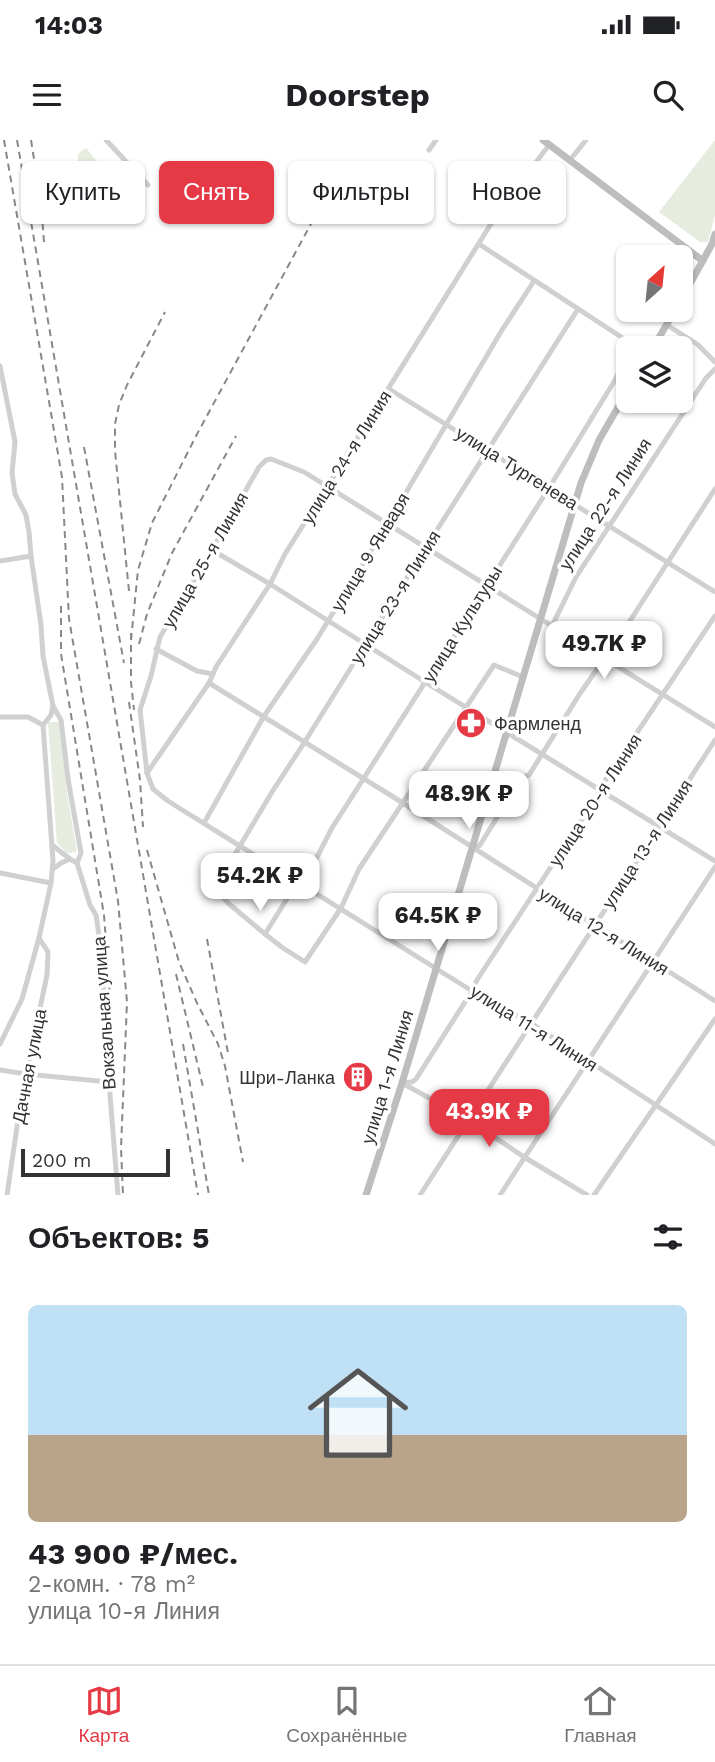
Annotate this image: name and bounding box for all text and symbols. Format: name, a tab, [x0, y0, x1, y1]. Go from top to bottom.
text: 14:03	[35, 10, 103, 40]
icon: menu	[28, 76, 66, 114]
text: Doorstep	[285, 76, 430, 114]
icon: search	[649, 76, 687, 114]
chip: Купить	[21, 161, 145, 224]
chip: Снять	[159, 161, 274, 224]
chip: Фильтры	[288, 161, 434, 224]
chip: Новое	[448, 161, 566, 224]
north arrow	[616, 245, 693, 322]
map controls	[616, 245, 693, 413]
button: layers	[616, 336, 693, 413]
street label: улица 24-я Линия	[296, 386, 396, 528]
street label: улица Тургенева	[452, 422, 583, 514]
street label: улица 22-я Линия	[555, 434, 655, 574]
street label: улица 25-я Линия	[158, 488, 252, 632]
street label: улица 9 Января	[326, 489, 414, 615]
street label: улица 23-я Линия	[345, 526, 445, 668]
street label: улица Культуры	[418, 562, 506, 686]
pin: 49.7K ₽	[539, 622, 669, 681]
text: 49.7K ₽	[561, 630, 647, 657]
pharmacy icon: Фармленд	[454, 706, 488, 740]
place label: Фармленд	[494, 713, 582, 734]
street label: улица 20-я Линия	[544, 730, 646, 870]
pin: 48.9K ₽	[404, 772, 534, 831]
street label: улица 13-я Линия	[597, 776, 697, 912]
text: 48.9K ₽	[425, 780, 513, 807]
pin: 54.2K ₽	[195, 854, 325, 913]
text: 54.2K ₽	[217, 862, 303, 889]
street label: улица 12-я Линия	[535, 883, 673, 979]
pin: 64.5K ₽	[373, 894, 503, 953]
text: 64.5K ₽	[394, 902, 482, 929]
street label: Вокзальная улица	[88, 935, 120, 1090]
street label: улица 11-я Линия	[467, 980, 601, 1076]
street label: Дачная улица	[8, 1006, 51, 1125]
street label: улица 1-я Линия	[357, 1007, 417, 1147]
building icon: Шри-Ланка	[341, 1060, 375, 1094]
place label: Шри-Ланка	[239, 1067, 336, 1088]
pin: 43.9K ₽	[424, 1090, 554, 1149]
text: 43.9K ₽	[445, 1098, 533, 1125]
scale bar	[21, 1146, 170, 1178]
text: 200 m	[32, 1149, 91, 1172]
icon: filters	[649, 1218, 687, 1256]
text: Объектов: 5	[28, 1220, 210, 1255]
icon: home	[295, 1350, 421, 1476]
text: 43 900 ₽/мес.	[28, 1536, 238, 1571]
text: 2-комн. · 78 m²	[28, 1571, 195, 1598]
text: улица 10-я Линия	[28, 1598, 220, 1625]
tab: Карта	[78, 1682, 129, 1747]
tab: Сохранённые	[286, 1682, 407, 1747]
tab: Главная	[564, 1682, 637, 1747]

